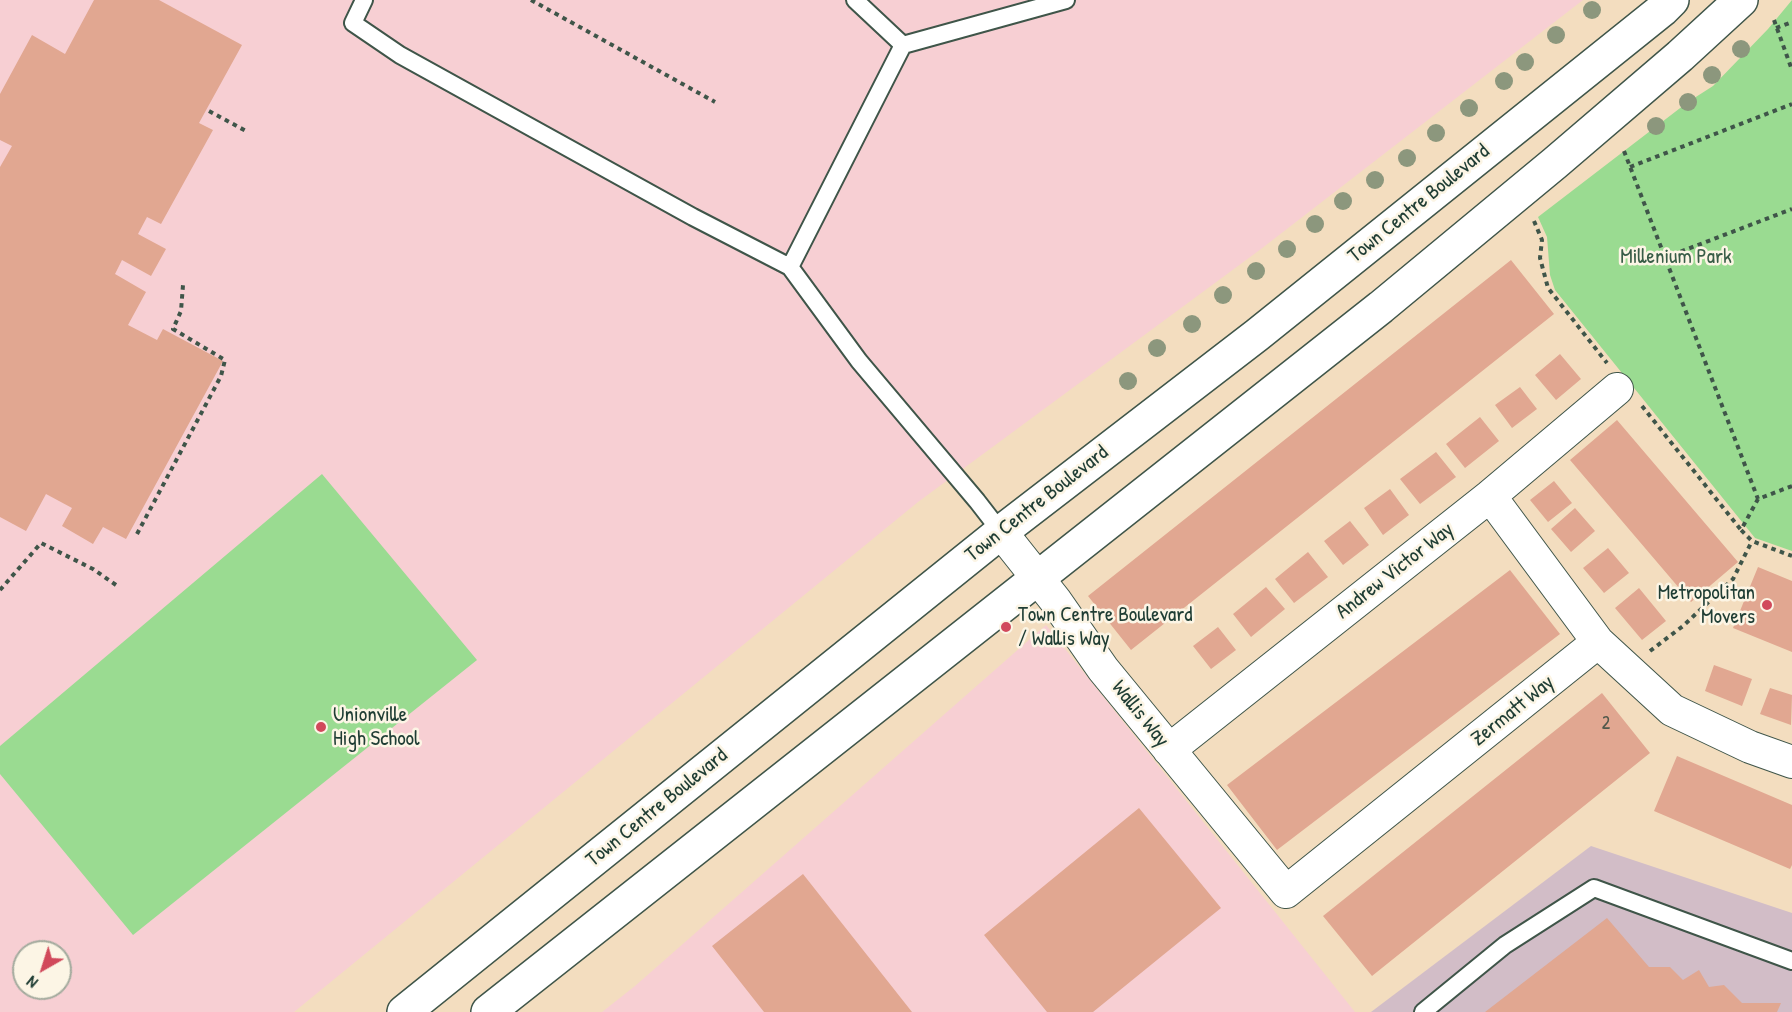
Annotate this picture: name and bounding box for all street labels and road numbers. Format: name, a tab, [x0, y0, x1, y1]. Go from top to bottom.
street label: Town Centre Boulevard	[1343, 139, 1495, 269]
street label: Town Centre Boulevard	[960, 440, 1114, 568]
street label: Andrew Victor Way	[1331, 517, 1459, 625]
street label: Zermatt Way	[1467, 670, 1559, 752]
street label: Wallis Way	[1106, 676, 1174, 752]
street label: Town Centre Boulevard	[581, 743, 733, 873]

